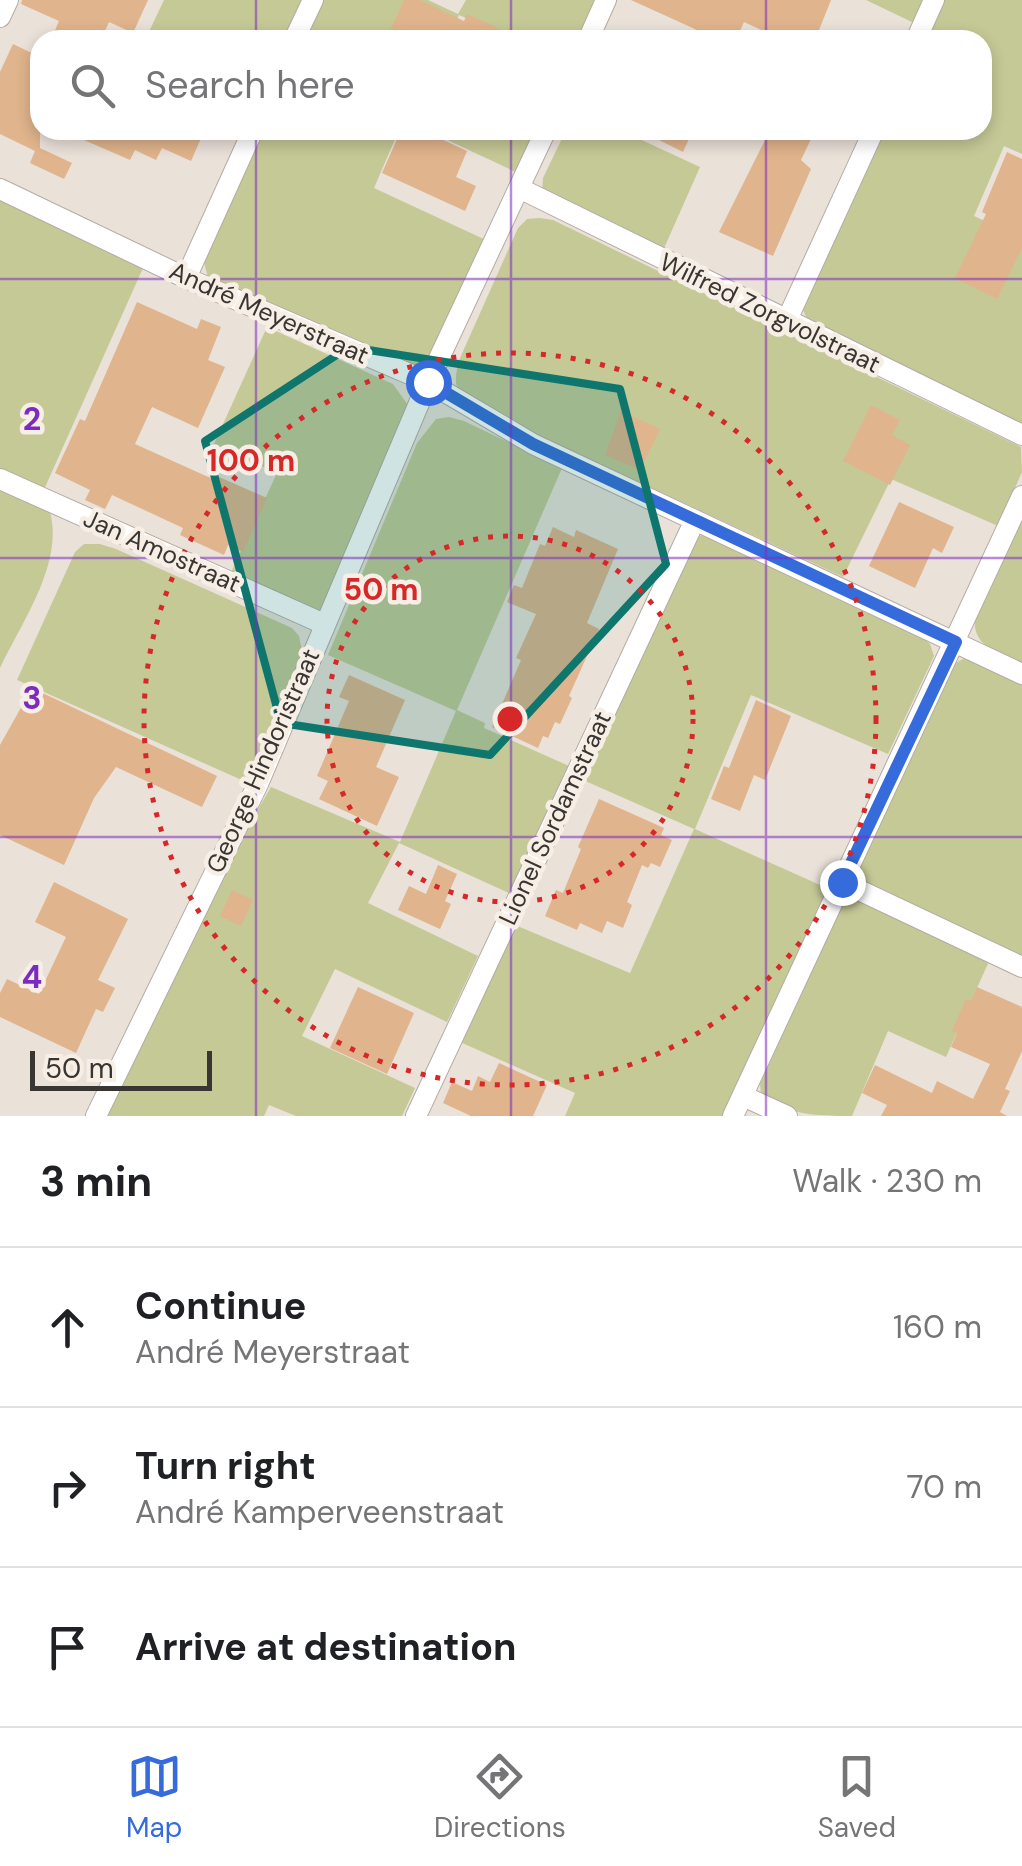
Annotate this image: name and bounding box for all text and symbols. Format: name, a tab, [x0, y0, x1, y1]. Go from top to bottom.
search box	[30, 30, 992, 140]
icon: search	[65, 58, 120, 113]
text: Search here	[145, 60, 355, 110]
street label: Wilfred Zorgvolstraat	[654, 245, 886, 381]
street label: André Meyerstraat	[164, 254, 374, 372]
route start	[406, 360, 452, 406]
text: 2	[23, 398, 41, 440]
text: 100 m	[207, 441, 295, 480]
street label: Jan Amostraat	[78, 502, 246, 600]
text: 50 m	[343, 570, 419, 609]
street label: George Hindoristraat	[199, 644, 327, 878]
text: 3	[22, 677, 42, 719]
centre of rings	[492, 701, 528, 737]
street label: Lionel Sordamstraat	[491, 706, 619, 930]
route end	[820, 860, 866, 906]
text: 4	[22, 956, 42, 998]
scale bar	[30, 1046, 212, 1090]
text: 50 m	[45, 1050, 114, 1087]
text: 3 min	[40, 1154, 152, 1209]
text: Walk · 230 m	[792, 1160, 982, 1202]
text: Continue	[135, 1281, 306, 1331]
icon: ahead	[40, 1300, 95, 1355]
text: 160 m	[893, 1306, 982, 1348]
text: André Meyerstraat	[135, 1331, 410, 1373]
text: Turn right	[135, 1441, 316, 1491]
icon: right	[40, 1460, 95, 1515]
text: 70 m	[906, 1466, 982, 1508]
text: André Kamperveenstraat	[135, 1491, 504, 1533]
icon: arrive	[40, 1620, 95, 1675]
text: Arrive at destination	[135, 1622, 517, 1672]
tab: Map	[126, 1749, 182, 1846]
tab: Directions	[434, 1749, 566, 1846]
tab: Saved	[818, 1749, 896, 1846]

